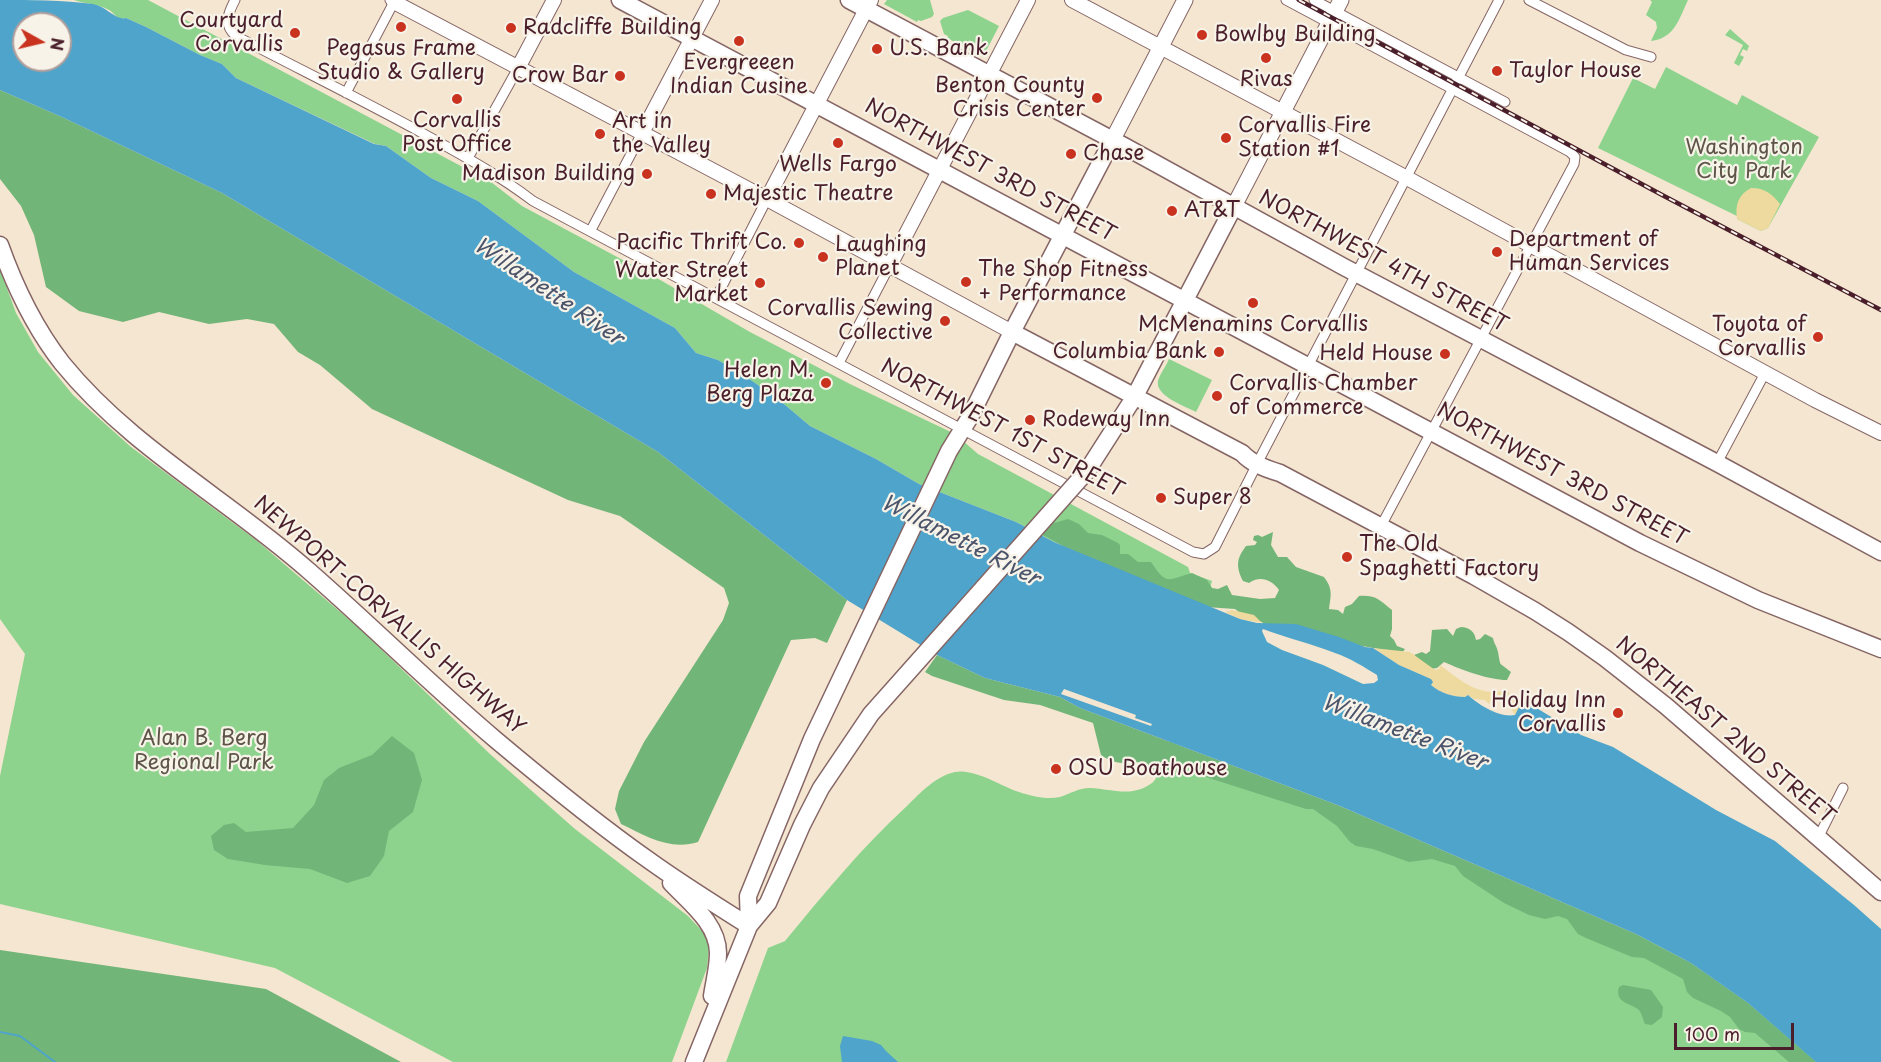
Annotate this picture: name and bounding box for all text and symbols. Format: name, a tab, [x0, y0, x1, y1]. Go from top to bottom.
place label: Courtyard Corvallis	[179, 8, 283, 58]
north arrow	[12, 12, 72, 72]
place label: Radcliffe Building	[523, 15, 701, 41]
marker: Pegasus Frame Studio & Gallery	[394, 20, 408, 34]
marker: Radcliffe Building	[504, 21, 518, 35]
place label: Bowlby Building	[1214, 22, 1375, 48]
marker: Courtyard Corvallis	[288, 26, 302, 40]
marker: Bowlby Building	[1195, 28, 1209, 42]
marker: Evergreeen Indian Cusine	[732, 34, 746, 48]
text: N	[45, 36, 71, 52]
place label: Pegasus Frame Studio & Gallery	[317, 36, 485, 86]
place label: U.S. Bank	[889, 36, 988, 62]
marker: U.S. Bank	[870, 42, 884, 56]
place label: Evergreeen Indian Cusine	[670, 50, 808, 100]
marker: Rivas	[1259, 51, 1273, 65]
place label: Taylor House	[1509, 58, 1642, 84]
place label: Crow Bar	[512, 63, 608, 89]
marker: Taylor House	[1490, 64, 1504, 78]
place label: Rivas	[1239, 67, 1293, 93]
marker: Crow Bar	[613, 69, 627, 83]
place label: Benton County Crisis Center	[935, 73, 1085, 123]
marker: Benton County Crisis Center	[1090, 91, 1104, 105]
marker: Corvallis Post Office	[450, 92, 464, 106]
street label: NORTHWEST 3RD STREET	[860, 94, 1120, 248]
place label: Corvallis Post Office	[402, 108, 512, 158]
place label: Art in the Valley	[612, 109, 711, 159]
place label: Corvallis Fire Station #1	[1238, 113, 1371, 163]
marker: Art in the Valley	[593, 127, 607, 141]
marker: Corvallis Fire Station #1	[1219, 131, 1233, 145]
park label: Washington City Park	[1685, 135, 1803, 185]
marker: Wells Fargo	[831, 136, 845, 150]
place label: Chase	[1083, 141, 1144, 167]
marker: Chase	[1064, 147, 1078, 161]
place label: Wells Fargo	[779, 152, 897, 178]
place label: Madison Building	[462, 161, 635, 187]
marker: Madison Building	[640, 167, 654, 181]
place label: Majestic Theatre	[723, 181, 893, 207]
street label: NORTHWEST 4TH STREET	[1254, 186, 1512, 338]
marker: Majestic Theatre	[704, 187, 718, 201]
place label: AT&T	[1184, 198, 1240, 224]
marker: AT&T	[1165, 204, 1179, 218]
place label: Department of Human Services	[1509, 227, 1669, 277]
place label: Pacific Thrift Co.	[616, 230, 787, 256]
water label: Willamette River	[468, 232, 628, 352]
place label: Laughing Planet	[835, 232, 926, 282]
marker: Pacific Thrift Co.	[792, 236, 806, 250]
marker: Department of Human Services	[1490, 245, 1504, 259]
marker: Laughing Planet	[816, 250, 830, 264]
place label: The Shop Fitness + Performance	[978, 257, 1148, 307]
place label: Water Street Market	[615, 258, 748, 308]
marker: The Shop Fitness + Performance	[959, 275, 973, 289]
marker: Water Street Market	[753, 276, 767, 290]
place label: Corvallis Sewing Collective	[767, 296, 933, 346]
marker: McMenamins Corvallis	[1246, 296, 1260, 310]
place label: McMenamins Corvallis	[1138, 312, 1368, 338]
place label: Toyota of Corvallis	[1712, 312, 1806, 362]
marker: Corvallis Sewing Collective	[938, 314, 952, 328]
marker: Toyota of Corvallis	[1811, 330, 1825, 344]
place label: Columbia Bank	[1053, 339, 1207, 365]
place label: Held House	[1319, 341, 1433, 367]
marker: Columbia Bank	[1212, 345, 1226, 359]
marker: Held House	[1438, 347, 1452, 361]
street label: NORTHWEST 1ST STREET	[876, 354, 1128, 504]
place label: Helen M. Berg Plaza	[706, 358, 814, 408]
place label: Corvallis Chamber of Commerce	[1229, 371, 1417, 421]
marker: Helen M. Berg Plaza	[819, 376, 833, 390]
marker: Corvallis Chamber of Commerce	[1210, 389, 1224, 403]
street label: NORTHWEST 3RD STREET	[1432, 398, 1692, 552]
place label: Rodeway Inn	[1042, 407, 1170, 433]
marker: Rodeway Inn	[1023, 413, 1037, 427]
place label: Super 8	[1173, 485, 1252, 511]
water label: Willamette River	[876, 490, 1044, 592]
street label: NEWPORT-CORVALLIS HIGHWAY	[248, 491, 530, 741]
marker: Super 8	[1154, 491, 1168, 505]
place label: The Old Spaghetti Factory	[1359, 532, 1539, 582]
marker: The Old Spaghetti Factory	[1340, 550, 1354, 564]
street label: NORTHEAST 2ND STREET	[1610, 632, 1840, 830]
place label: Holiday Inn Corvallis	[1491, 688, 1606, 738]
water label: Willamette River	[1318, 689, 1490, 777]
marker: Holiday Inn Corvallis	[1611, 706, 1625, 720]
park label: Alan B. Berg Regional Park	[134, 726, 274, 776]
place label: OSU Boathouse	[1068, 756, 1228, 782]
marker: OSU Boathouse	[1049, 762, 1063, 776]
scale bar	[1677, 1011, 1797, 1049]
text: 100 m	[1685, 1020, 1740, 1047]

